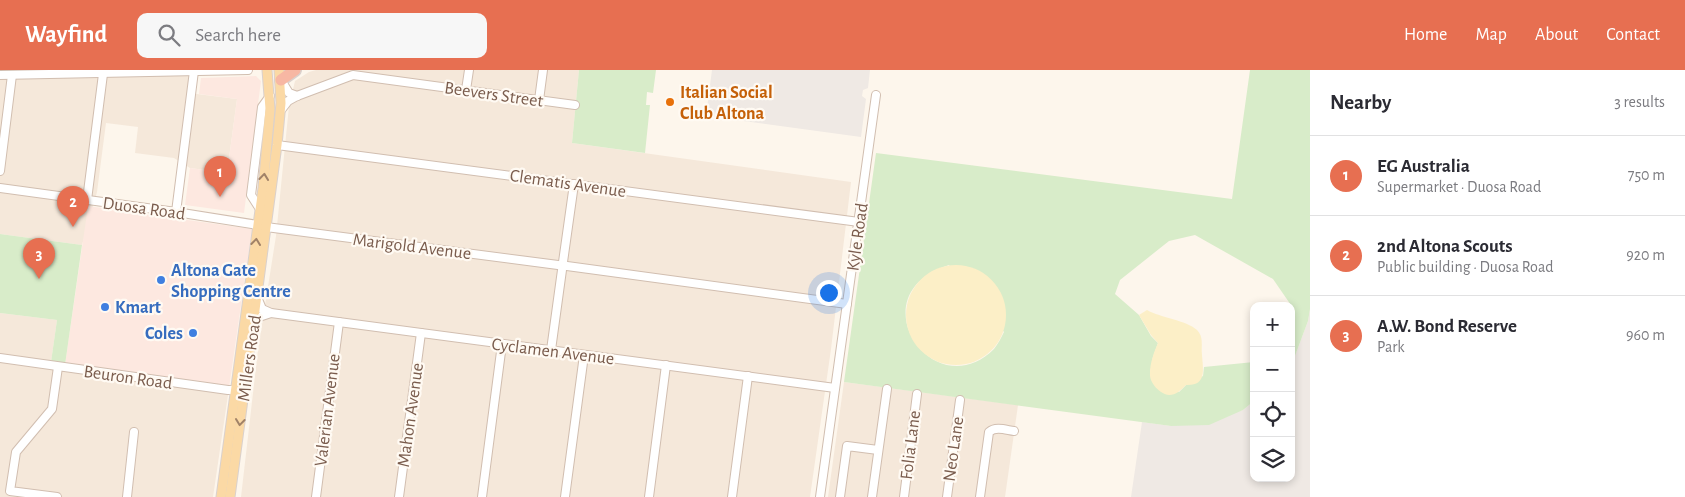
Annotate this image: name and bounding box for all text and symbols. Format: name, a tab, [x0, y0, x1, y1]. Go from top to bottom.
search box	[137, 13, 487, 58]
icon: search	[155, 21, 183, 49]
text: Wayfind	[25, 23, 107, 47]
text: Search here	[195, 26, 281, 45]
text: Home	[1404, 26, 1447, 44]
text: Map	[1475, 26, 1507, 44]
text: About	[1535, 26, 1578, 44]
text: Contact	[1606, 26, 1660, 44]
street label: Beevers Street	[443, 79, 545, 111]
place label: Italian Social Club Altona	[680, 84, 773, 123]
text: Nearby	[1330, 92, 1391, 113]
text: 3 results	[1614, 94, 1665, 110]
marker: Italian Social Club Altona	[664, 96, 676, 108]
pin: 1	[204, 156, 236, 197]
text: EG Australia	[1377, 157, 1470, 176]
street label: Clematis Avenue	[509, 167, 627, 201]
text: 1	[1343, 167, 1349, 183]
text: 750 m	[1628, 167, 1665, 183]
one-way arrow	[258, 172, 269, 180]
text: Supermarket · Duosa Road	[1377, 179, 1541, 195]
pin: 2	[57, 186, 89, 227]
street label: Duosa Road	[101, 194, 186, 224]
street label: Kyle Road	[844, 202, 872, 272]
street label: Marigold Avenue	[352, 231, 472, 263]
text: 2nd Altona Scouts	[1377, 237, 1513, 256]
pin: 3	[23, 238, 55, 279]
one-way arrow	[250, 238, 260, 246]
text: 2	[1342, 247, 1350, 263]
text: 920 m	[1626, 247, 1665, 263]
text: Public building · Duosa Road	[1377, 259, 1554, 275]
place label: Altona Gate Shopping Centre	[171, 262, 291, 301]
marker: Altona Gate Shopping Centre	[155, 274, 167, 286]
your location	[816, 280, 842, 306]
place label: Kmart	[115, 299, 161, 317]
marker: Kmart	[99, 301, 111, 313]
map controls	[1250, 302, 1295, 482]
button: +	[1250, 302, 1295, 347]
street label: Millers Road	[235, 314, 265, 402]
text: A.W. Bond Reserve	[1377, 317, 1517, 336]
place label: Coles	[145, 325, 183, 343]
marker: Coles	[187, 327, 199, 339]
text: 3	[1343, 327, 1349, 343]
text: 960 m	[1626, 327, 1665, 343]
street label: Cyclamen Avenue	[490, 336, 615, 368]
text: Park	[1377, 339, 1405, 355]
button: −	[1250, 347, 1295, 392]
street label: Valerian Avenue	[312, 353, 344, 467]
street label: Mahon Avenue	[395, 362, 427, 468]
street label: Beuron Road	[82, 363, 173, 393]
button: locate	[1250, 392, 1295, 437]
street label: Folia Lane	[898, 410, 924, 481]
street label: Neo Lane	[941, 416, 967, 483]
one-way arrow	[235, 418, 246, 426]
button: layers	[1250, 437, 1295, 482]

